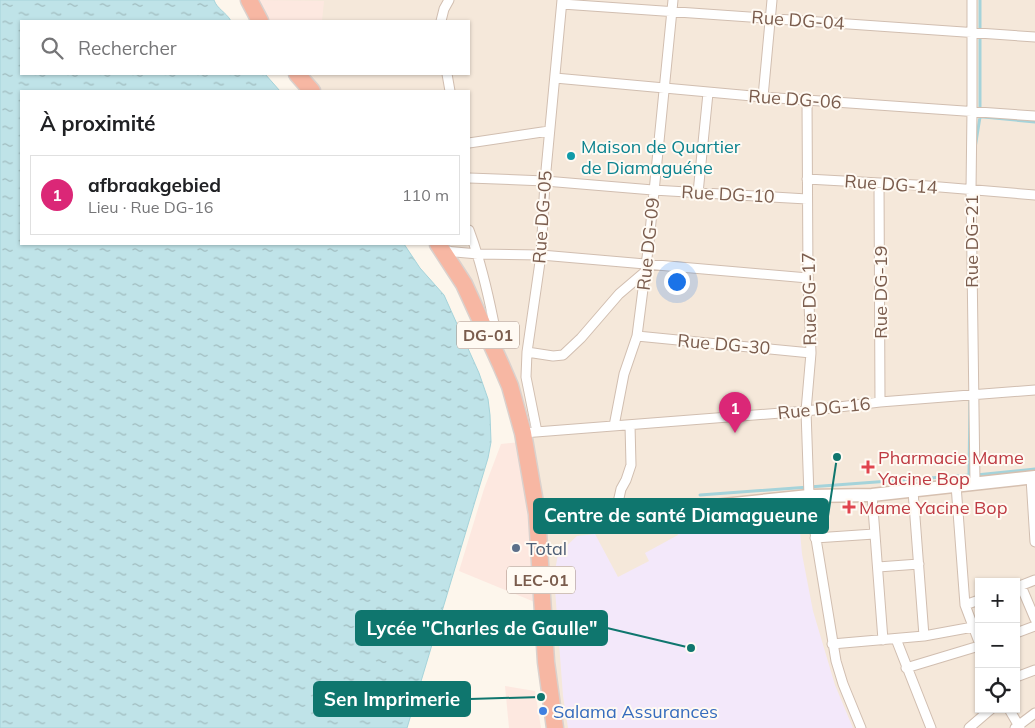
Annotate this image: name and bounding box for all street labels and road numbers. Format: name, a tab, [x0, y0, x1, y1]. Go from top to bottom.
street label: Rue DG-04	[751, 5, 846, 35]
street label: Rue DG-06	[748, 84, 842, 114]
street label: Rue DG-05	[527, 169, 557, 264]
street label: Rue DG-14	[844, 169, 939, 199]
street label: Rue DG-10	[681, 180, 775, 208]
street label: Rue DG-21	[960, 194, 983, 288]
street label: Rue DG-09	[632, 196, 664, 292]
street label: Rue DG-19	[869, 245, 892, 339]
street label: Rue DG-17	[797, 252, 821, 346]
road number: DG-01	[457, 322, 519, 348]
street label: Rue DG-30	[677, 328, 771, 360]
street label: Rue DG-16	[776, 392, 872, 424]
road number: LEC-01	[507, 566, 575, 594]

